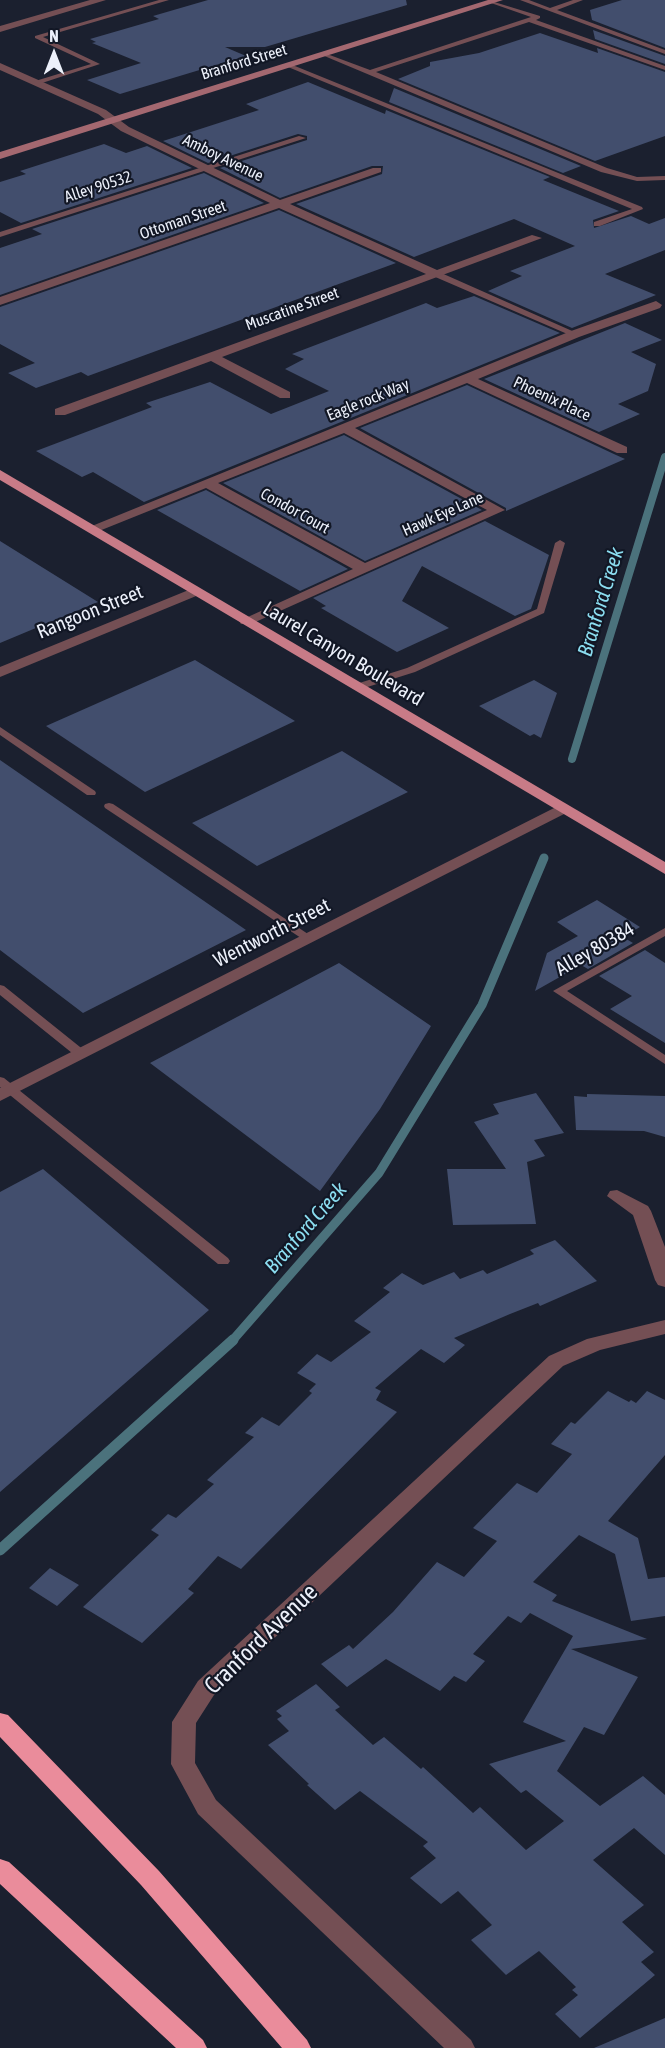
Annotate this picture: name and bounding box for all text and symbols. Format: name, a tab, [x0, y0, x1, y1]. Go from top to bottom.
north arrow	[24, 24, 84, 84]
text: N	[49, 27, 59, 45]
street label: Branford Street	[199, 40, 289, 84]
street label: Amboy Avenue	[180, 130, 266, 186]
street label: Alley 90532	[62, 167, 134, 207]
street label: Ottoman Street	[137, 196, 229, 244]
street label: Muscatine Street	[243, 283, 341, 335]
street label: Phoenix Place	[510, 373, 594, 425]
street label: Eagle rock Way	[324, 375, 412, 425]
street label: Condor Court	[257, 484, 333, 538]
street label: Hawk Eye Lane	[399, 488, 487, 540]
water label: Branford Creek	[573, 545, 629, 659]
street label: Rangoon Street	[33, 580, 147, 644]
street label: Laurel Canyon Boulevard	[258, 597, 428, 711]
street label: Wentworth Street	[210, 893, 334, 973]
street label: Alley 80384	[551, 917, 639, 981]
water label: Branford Creek	[260, 1177, 352, 1279]
street label: Cranford Avenue	[198, 1578, 324, 1700]

